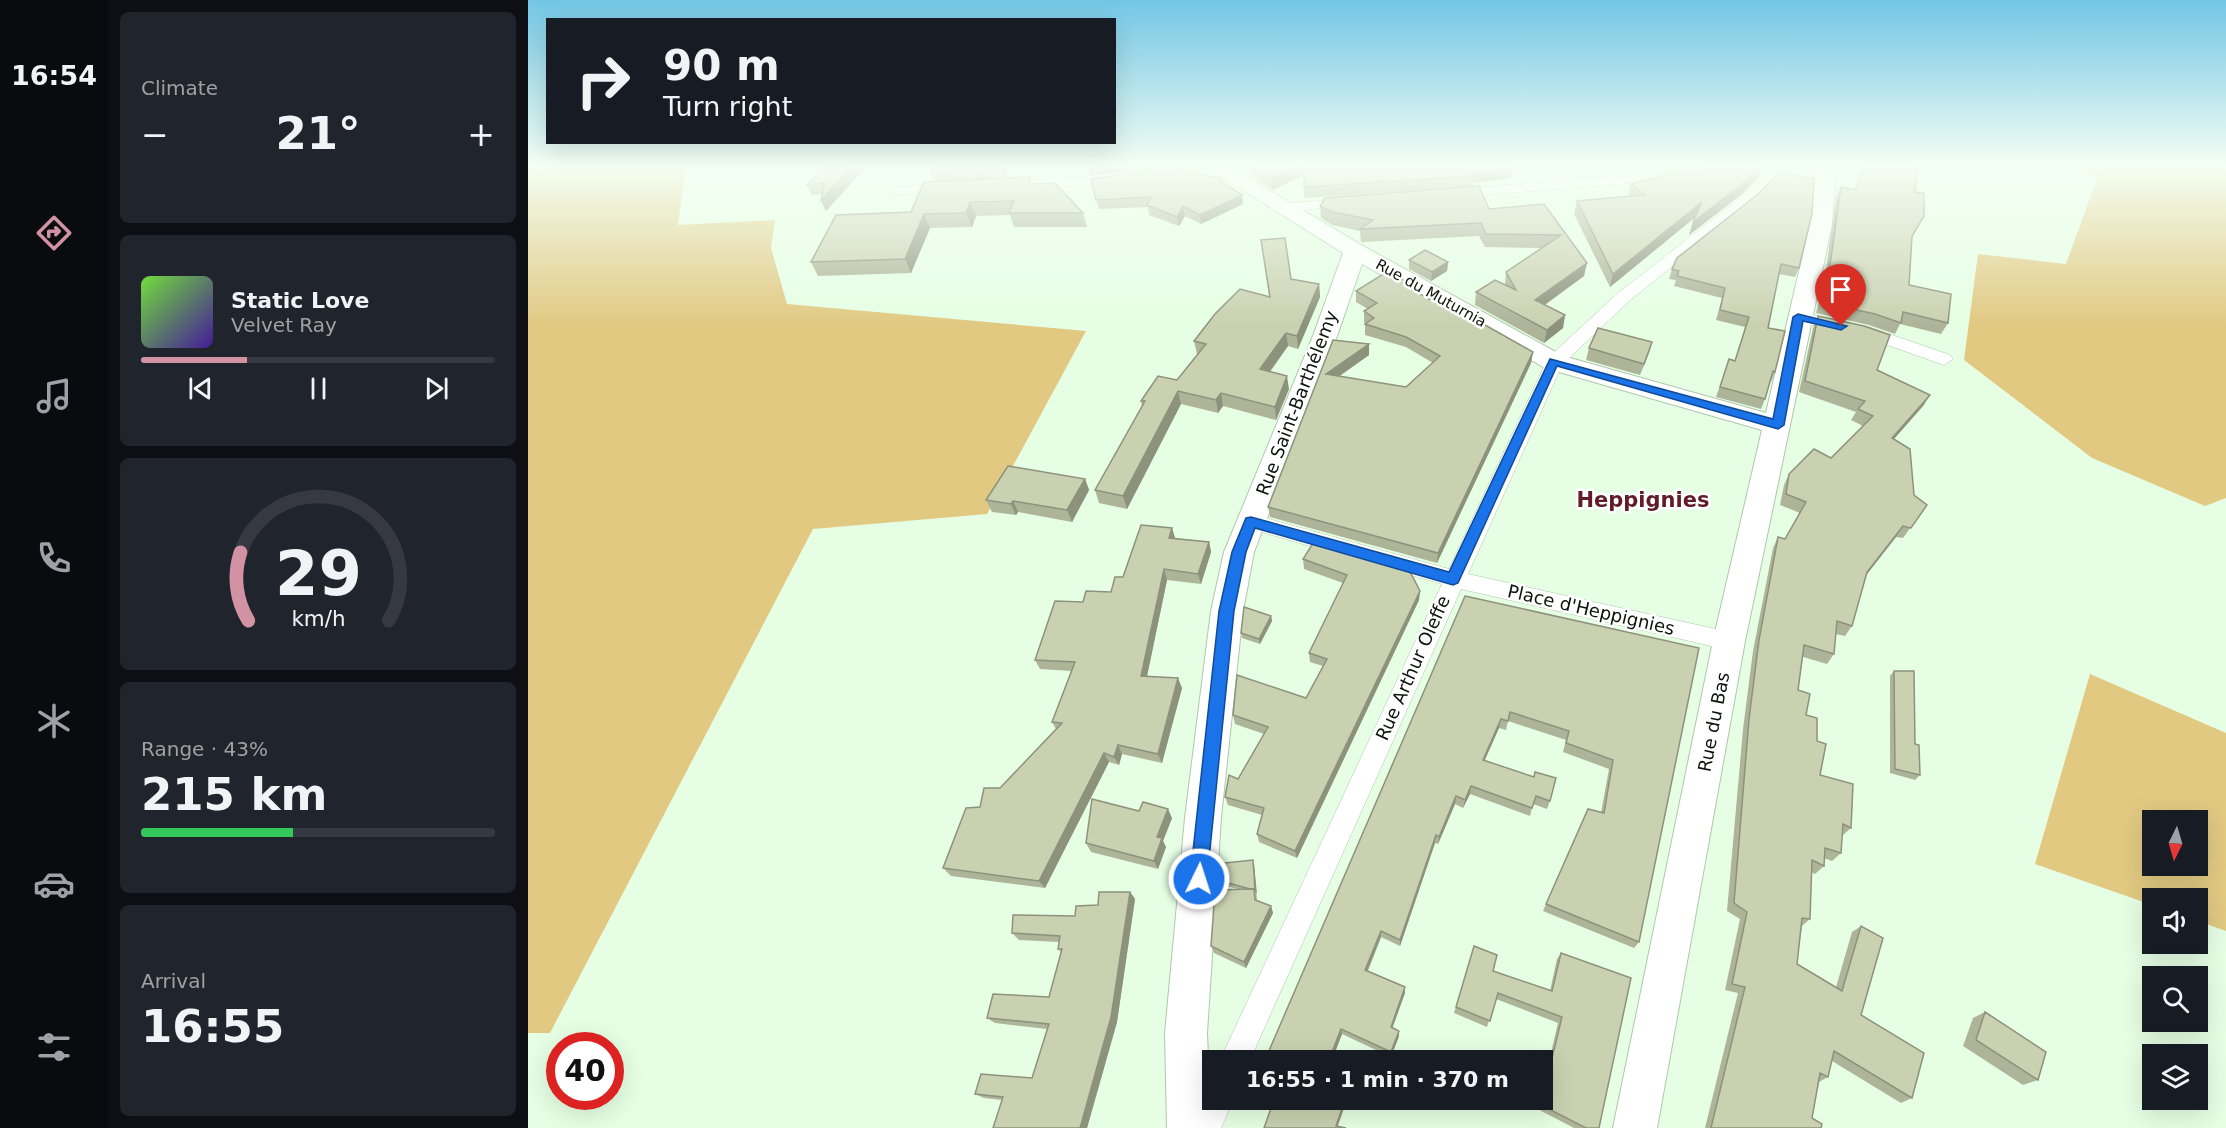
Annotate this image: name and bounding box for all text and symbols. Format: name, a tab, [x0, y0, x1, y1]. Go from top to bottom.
text: 90 m	[663, 41, 780, 90]
icon: right	[564, 42, 642, 120]
text: 16:54	[11, 60, 97, 91]
text: Climate	[141, 76, 218, 100]
text: Turn right	[663, 91, 792, 122]
text: 21°	[275, 107, 361, 160]
text: −	[141, 115, 169, 154]
text: +	[467, 115, 495, 154]
icon: directions	[33, 212, 75, 254]
street label: Rue du Muturnia	[1373, 255, 1489, 331]
pin	[1815, 264, 1866, 326]
icon: arrive	[1824, 273, 1857, 306]
text: Static Love	[231, 288, 369, 313]
street label: Rue Saint-Barthélemy	[1252, 307, 1342, 498]
text: Velvet Ray	[231, 313, 337, 337]
icon: previous	[184, 372, 217, 405]
icon: pause	[302, 372, 335, 405]
icon: next	[420, 372, 453, 405]
icon: music	[33, 375, 75, 417]
district label: Heppignies	[1576, 488, 1710, 512]
icon: phone	[33, 537, 75, 579]
text: 29	[275, 537, 361, 610]
street label: Place d'Heppignies	[1506, 580, 1677, 639]
street label: Rue Arthur Oleffe	[1371, 592, 1454, 743]
text: km/h	[291, 606, 345, 631]
street label: Rue du Bas	[1694, 670, 1733, 774]
icon: climate	[33, 700, 75, 742]
text: Range · 43%	[141, 737, 268, 761]
text: 215 km	[141, 768, 327, 821]
north arrow	[2142, 810, 2208, 876]
map controls	[2142, 810, 2208, 1110]
position arrow	[1167, 847, 1231, 911]
icon: car	[33, 863, 75, 905]
button: sound	[2142, 888, 2208, 954]
button: search	[2142, 966, 2208, 1032]
text: Arrival	[141, 969, 206, 993]
text: 16:55	[141, 1000, 284, 1053]
icon: filters	[33, 1026, 75, 1068]
speed limit sign: 40	[546, 1032, 624, 1110]
button: layers	[2142, 1044, 2208, 1110]
text: 16:55 · 1 min · 370 m	[1246, 1067, 1509, 1092]

